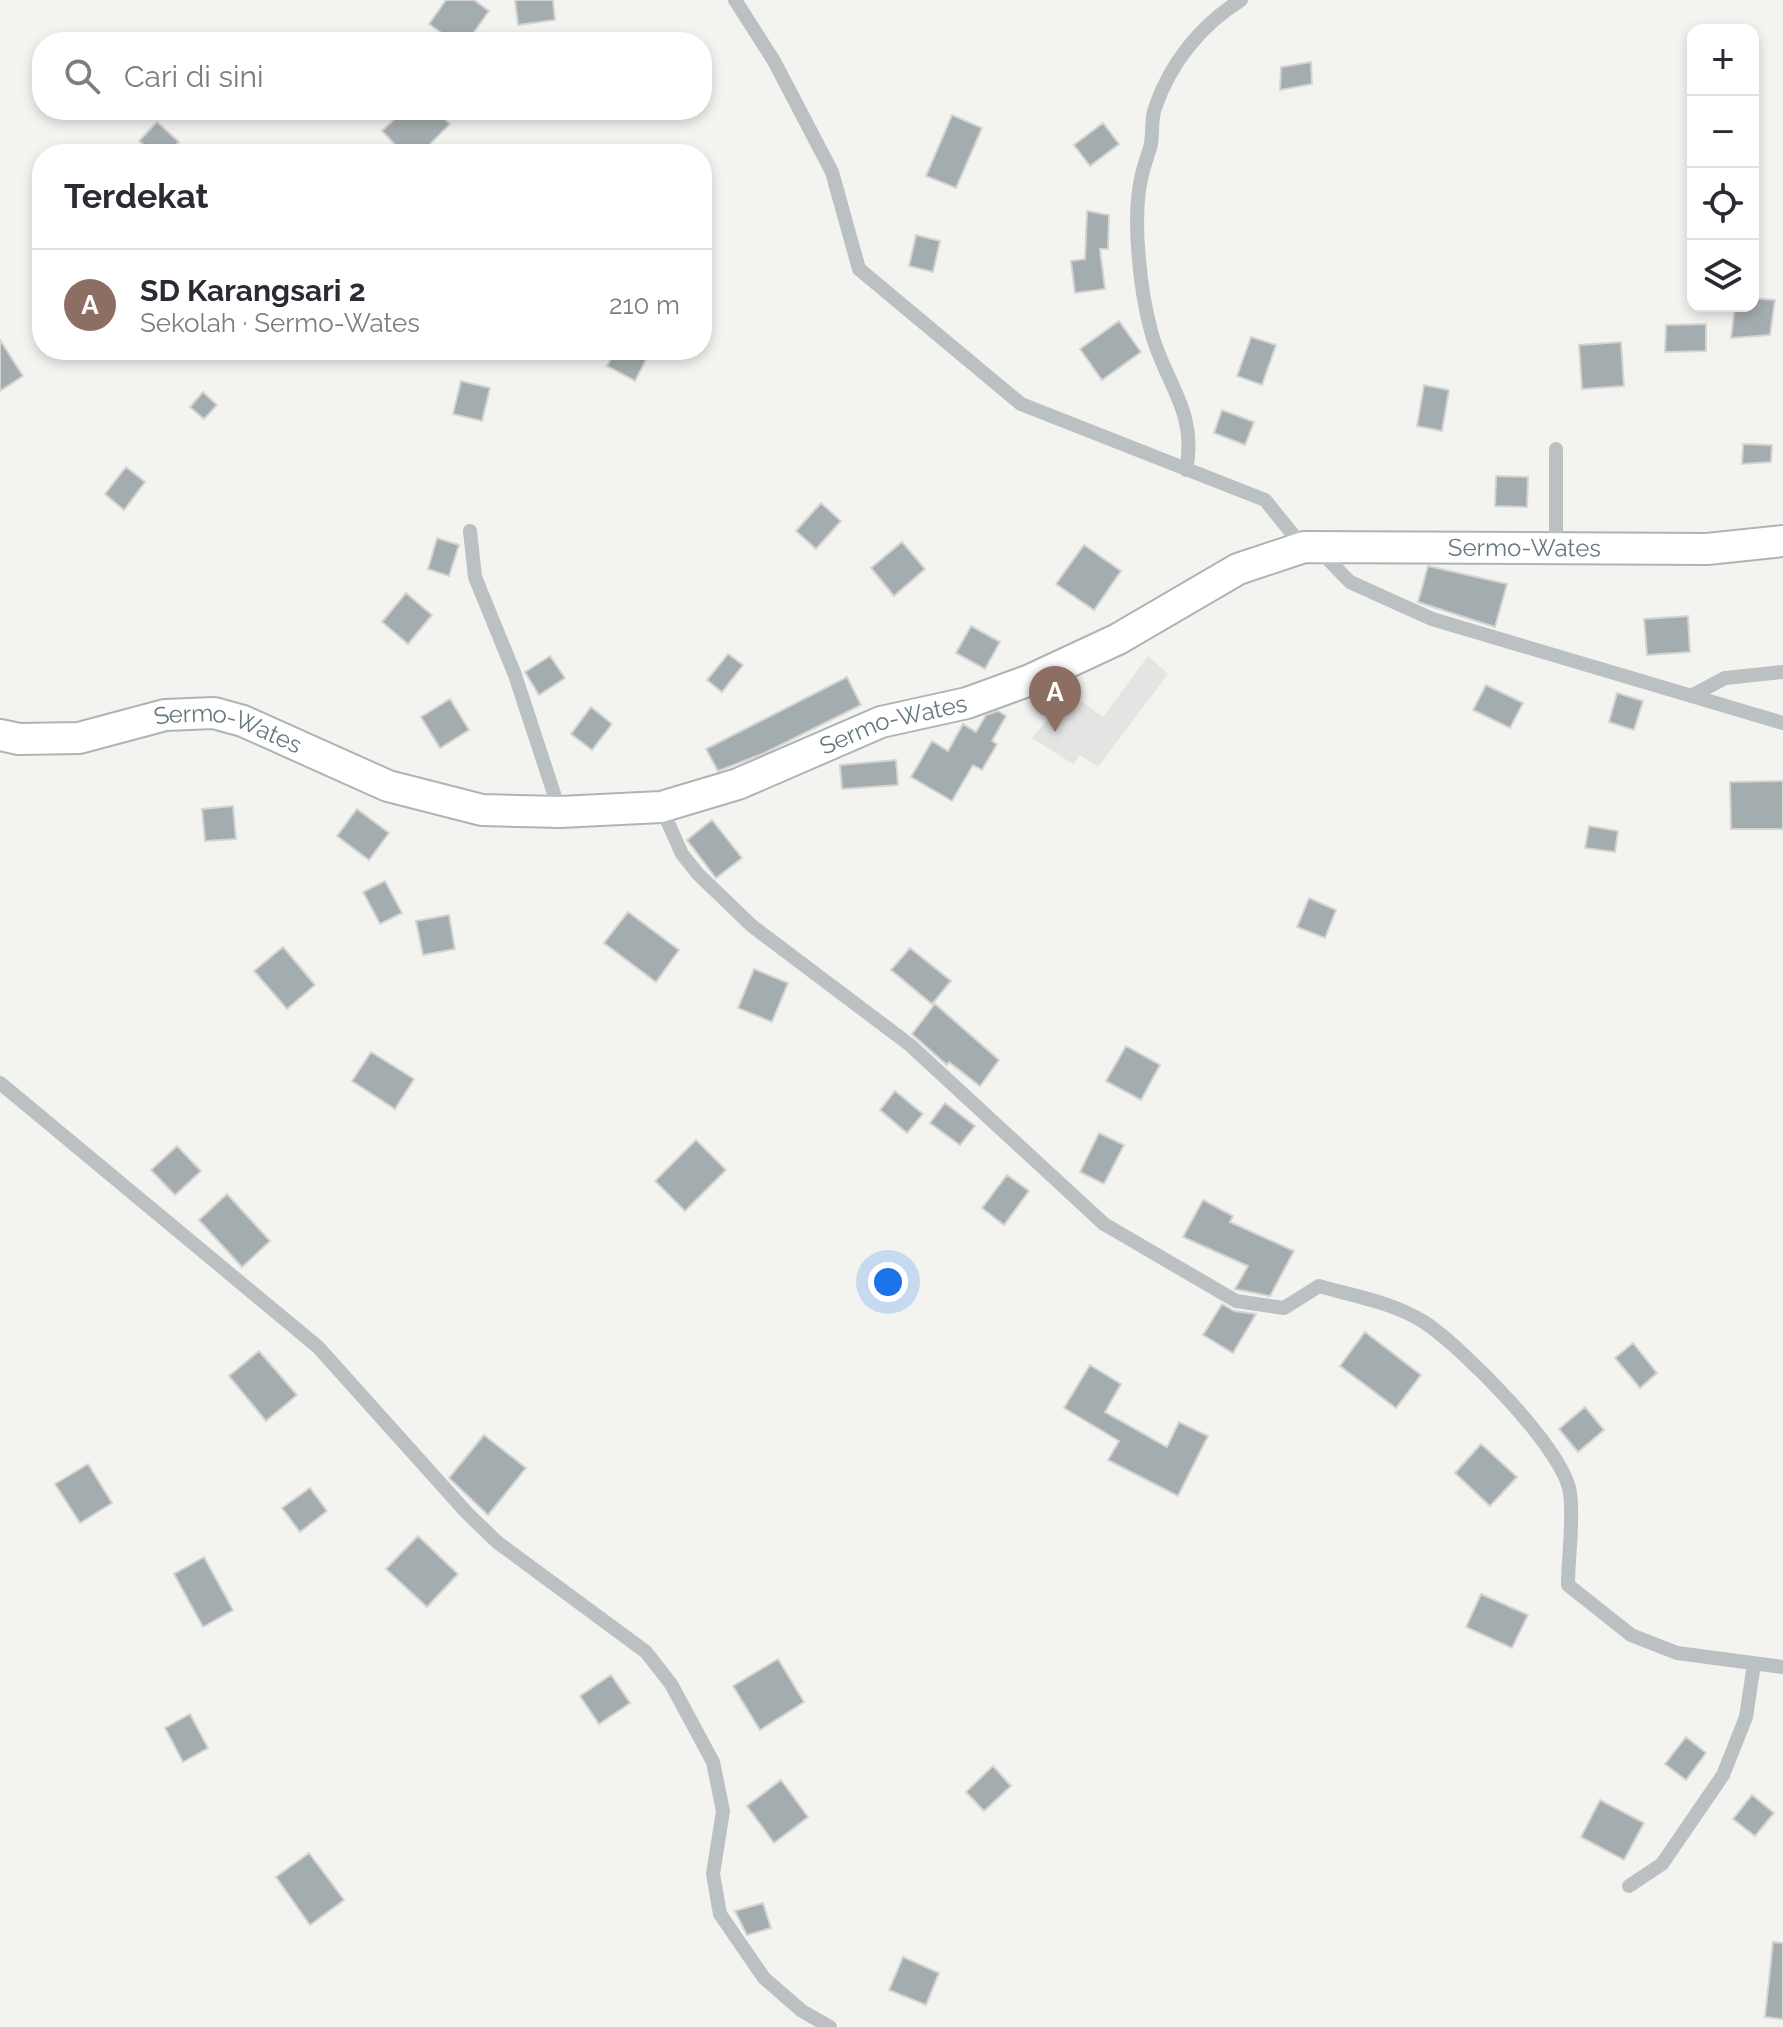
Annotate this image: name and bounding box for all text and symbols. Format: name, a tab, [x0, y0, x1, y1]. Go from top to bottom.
map controls	[1687, 24, 1759, 312]
button: +	[1687, 24, 1759, 96]
search box	[32, 32, 712, 120]
icon: search	[60, 54, 104, 98]
text: Cari di sini	[124, 59, 264, 94]
button: −	[1687, 96, 1759, 168]
button: locate	[1687, 168, 1759, 240]
text: Terdekat	[64, 176, 209, 216]
button: layers	[1687, 240, 1759, 312]
text: SD Karangsari 2	[140, 273, 366, 308]
text: A	[81, 290, 99, 320]
text: 210 m	[609, 290, 680, 320]
text: Sekolah · Sermo-Wates	[140, 308, 420, 338]
street label: Sermo-Wates	[1448, 533, 1601, 562]
pin: A	[1029, 666, 1081, 732]
street label: Sermo-Wates	[815, 688, 970, 761]
street label: Sermo-Wates	[151, 698, 307, 760]
your location	[868, 1262, 908, 1302]

